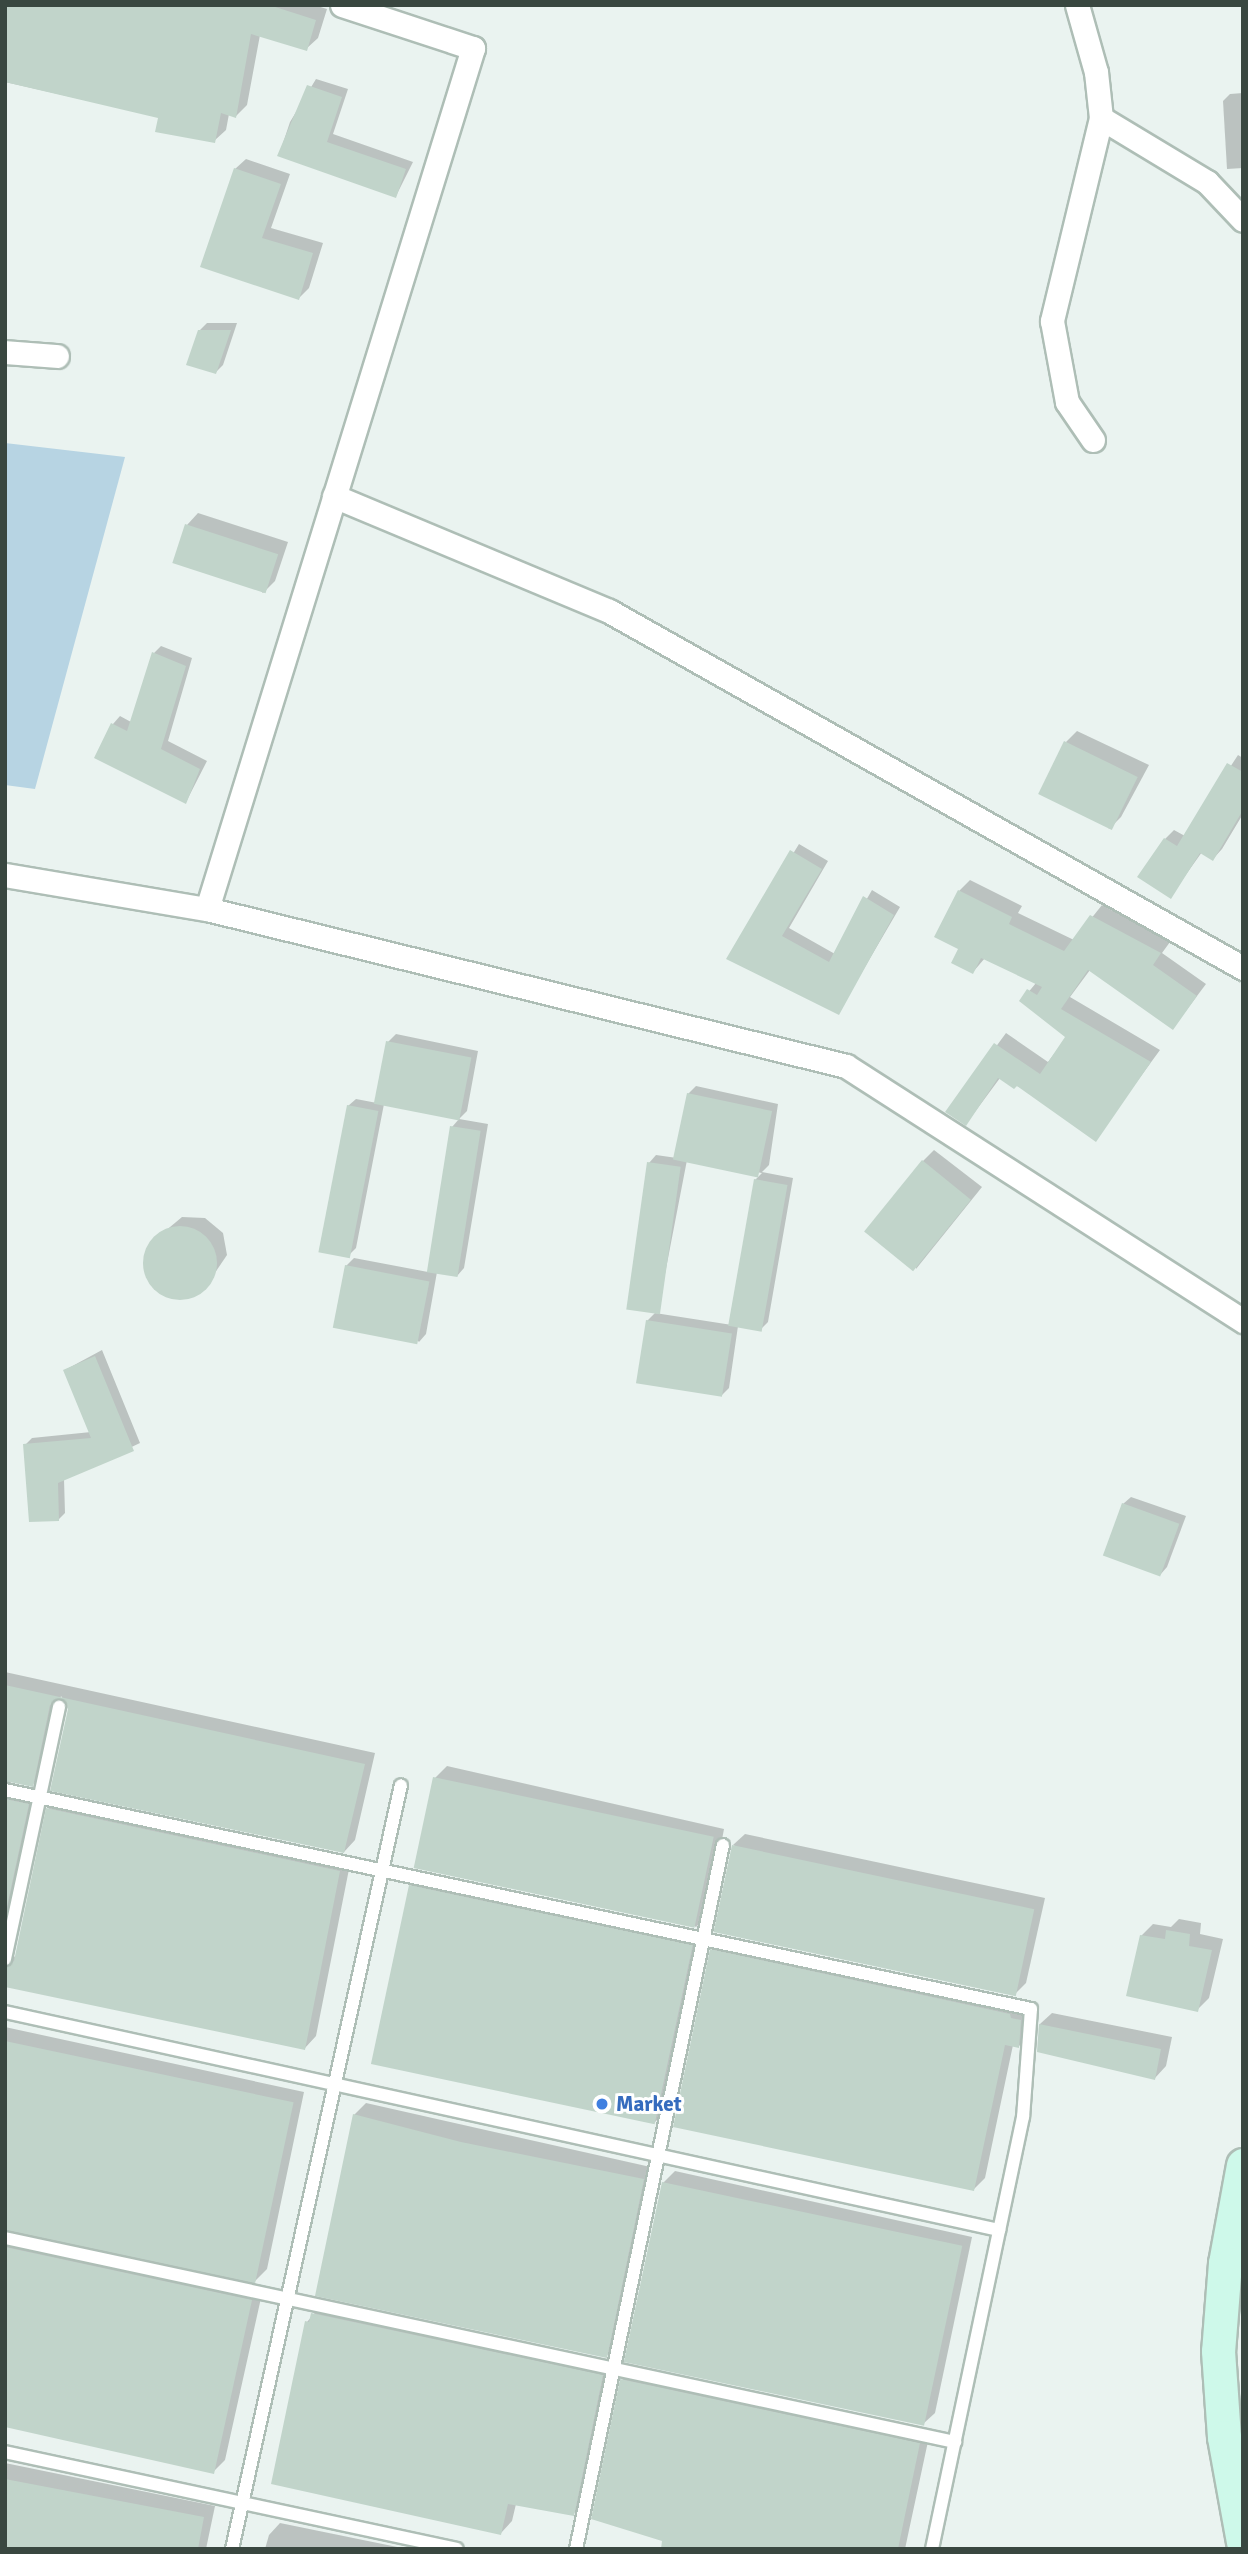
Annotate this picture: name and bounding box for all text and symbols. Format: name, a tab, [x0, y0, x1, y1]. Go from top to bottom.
place label: Market	[616, 2091, 682, 2117]
marker: Market	[594, 2096, 610, 2112]

